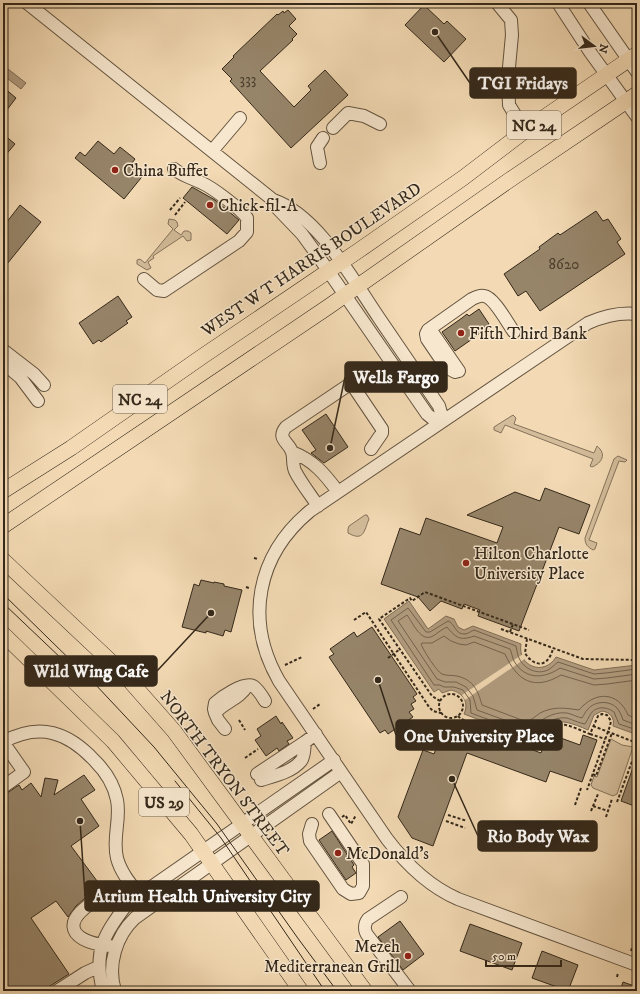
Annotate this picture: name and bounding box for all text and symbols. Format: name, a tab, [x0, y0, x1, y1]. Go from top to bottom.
north arrow	[574, 26, 614, 66]
text: N	[595, 42, 611, 55]
callout: TGI Fridays	[470, 68, 576, 98]
house number: 333	[240, 70, 256, 89]
text: TGI Fridays	[477, 73, 568, 95]
road number: NC 24	[507, 111, 561, 139]
place label: China Buffet	[123, 160, 209, 182]
marker: China Buffet	[110, 165, 120, 175]
street label: WEST W T HARRIS BOULEVARD	[196, 178, 426, 343]
place label: Chick-fil-A	[218, 195, 298, 217]
marker: Chick-fil-A	[205, 200, 215, 210]
house number: 8620	[549, 255, 579, 274]
place label: Fifth Third Bank	[469, 323, 588, 345]
marker: Fifth Third Bank	[456, 328, 466, 338]
callout: Wells Fargo	[345, 362, 447, 392]
text: Wells Fargo	[352, 367, 439, 389]
road number: NC 24	[113, 385, 167, 413]
place label: Hilton Charlotte University Place	[474, 543, 589, 585]
marker: Hilton Charlotte University Place	[461, 558, 471, 568]
callout: Wild Wing Cafe	[25, 656, 157, 686]
text: Wild Wing Cafe	[32, 661, 149, 683]
street label: NORTH TRYON STREET	[155, 686, 294, 861]
callout: One University Place	[396, 720, 562, 750]
text: One University Place	[404, 726, 555, 748]
road number: US 29	[139, 788, 189, 816]
callout: Rio Body Wax	[478, 821, 597, 851]
text: Rio Body Wax	[487, 826, 589, 848]
place label: McDonald's	[346, 843, 429, 865]
marker: McDonald's	[333, 848, 343, 858]
callout: Atrium Health University City	[85, 881, 319, 911]
text: Atrium Health University City	[92, 886, 311, 908]
place label: Mezeh Mediterranean Grill	[264, 936, 400, 978]
scale bar	[486, 942, 561, 968]
text: 50 m	[492, 949, 516, 964]
marker: Mezeh Mediterranean Grill	[403, 951, 413, 961]

